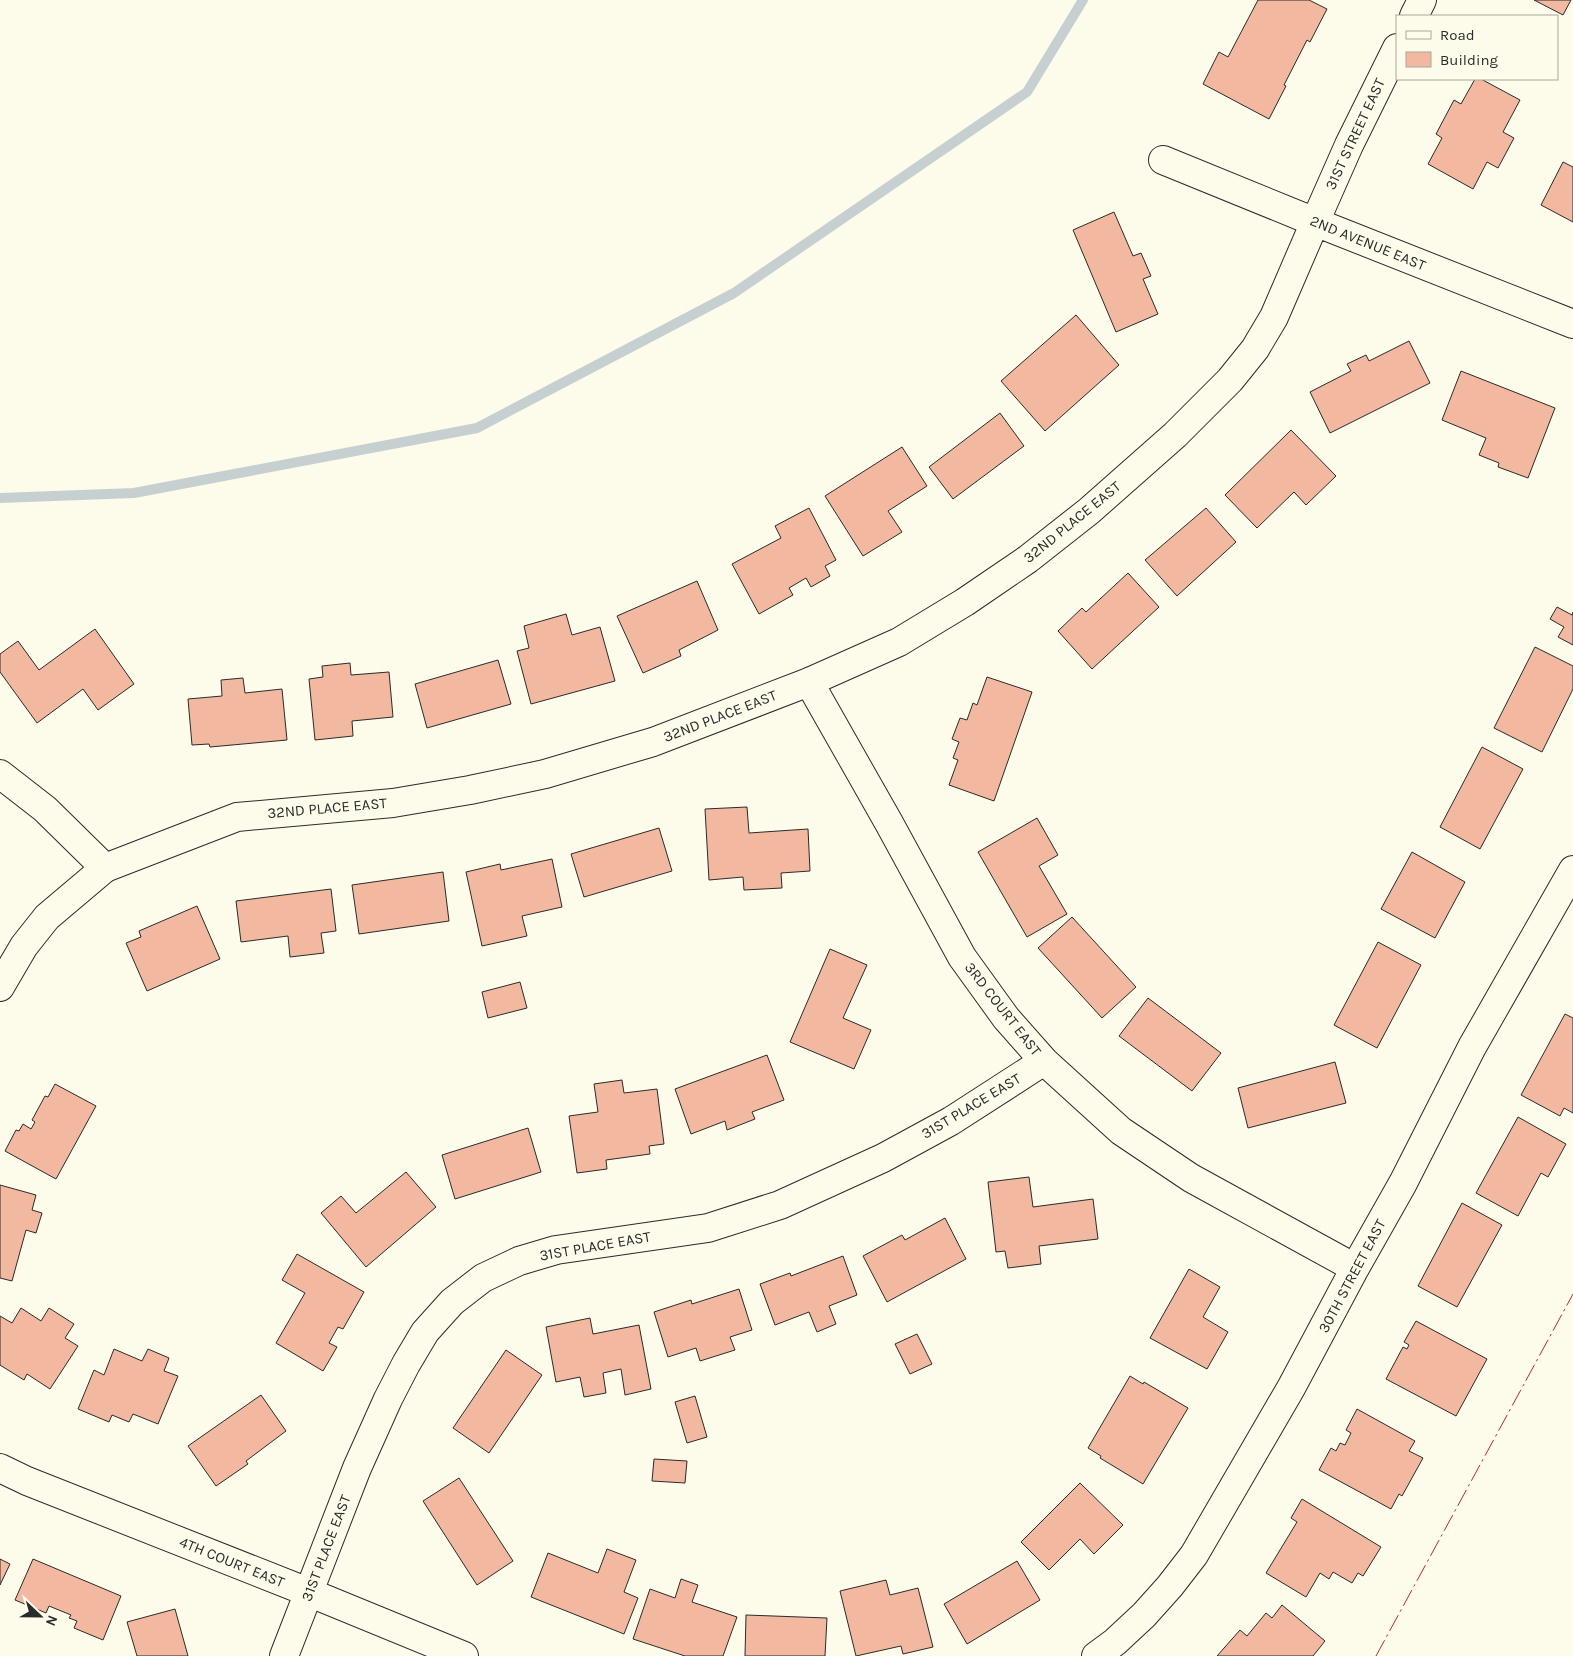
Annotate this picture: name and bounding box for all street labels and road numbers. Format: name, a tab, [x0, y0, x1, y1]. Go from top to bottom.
street label: 31ST STREET EAST	[1321, 75, 1389, 193]
street label: 2ND AVENUE EAST	[1308, 212, 1429, 275]
street label: 32ND PLACE EAST	[1020, 477, 1125, 567]
street label: 32ND PLACE EAST	[661, 686, 780, 746]
street label: 32ND PLACE EAST	[266, 794, 388, 822]
street label: 3RD COURT EAST	[961, 959, 1046, 1060]
street label: 31ST PLACE EAST	[918, 1069, 1024, 1143]
street label: 30TH STREET EAST	[1314, 1216, 1390, 1336]
street label: 31ST PLACE EAST	[538, 1227, 653, 1265]
street label: 31ST PLACE EAST	[297, 1492, 355, 1604]
street label: 4TH COURT EAST	[177, 1533, 288, 1592]

